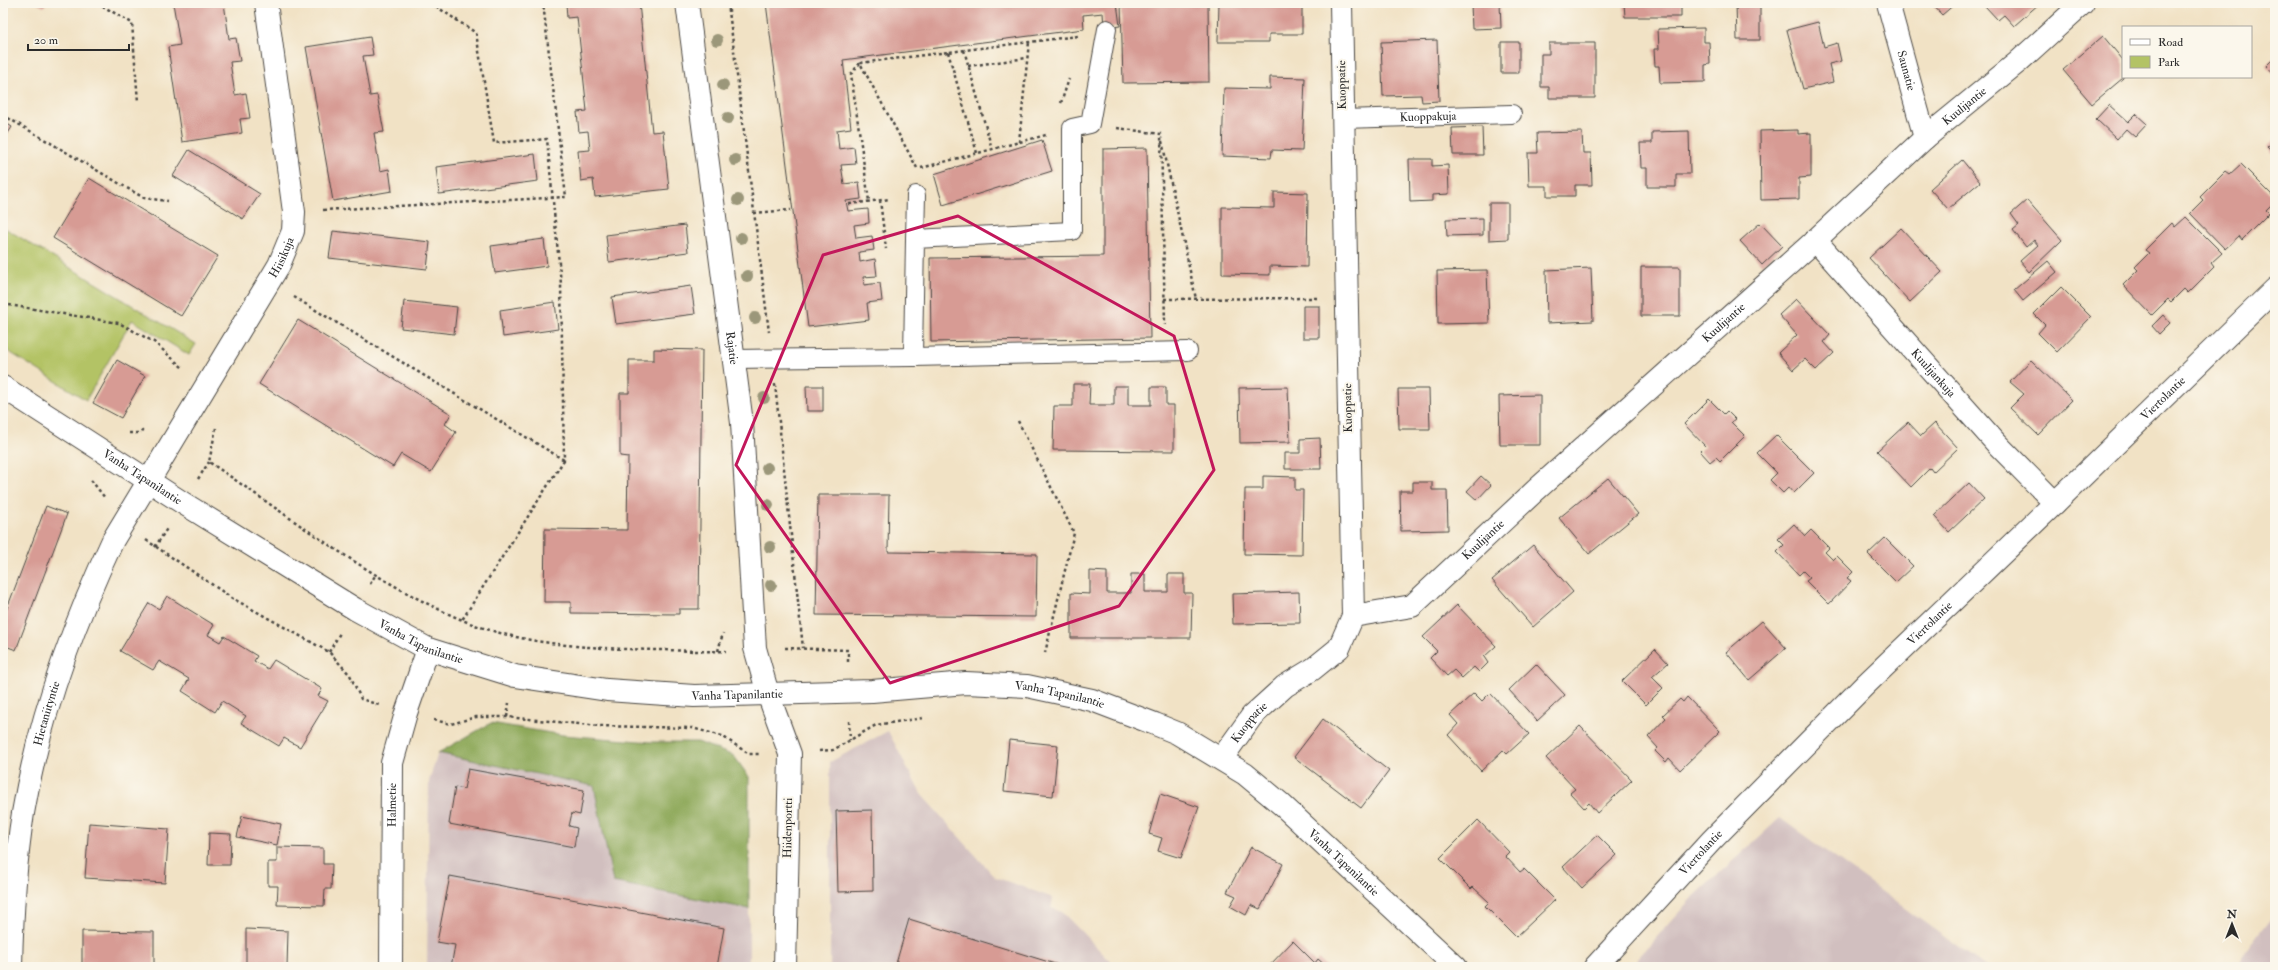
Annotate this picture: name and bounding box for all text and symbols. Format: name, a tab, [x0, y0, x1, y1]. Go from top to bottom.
scale bar	[28, 26, 129, 52]
legend	[2122, 26, 2252, 78]
text: 20 m	[34, 33, 59, 48]
text: Road	[2158, 35, 2183, 50]
street label: Saunatie	[1894, 49, 1919, 92]
text: Park	[2158, 55, 2180, 70]
street label: Kuoppatie	[1334, 60, 1350, 110]
street label: Kuulijantie	[1939, 83, 1989, 128]
street label: Kuoppakuja	[1399, 108, 1458, 125]
street label: Hiisikuja	[265, 234, 298, 281]
street label: Kuulijantie	[1699, 299, 1748, 346]
street label: Rajatie	[723, 331, 742, 366]
street label: Kuulijankuja	[1908, 345, 1960, 401]
street label: Viertolantie	[2137, 373, 2188, 423]
street label: Kuoppatie	[1340, 383, 1356, 433]
street label: Vanha Tapanilantie	[100, 446, 185, 508]
street label: Kuulijantie	[1459, 516, 1507, 563]
street label: Viertolantie	[1904, 598, 1955, 648]
street label: Vanha Tapanilantie	[376, 616, 465, 667]
street label: Vanha Tapanilantie	[1015, 678, 1107, 712]
street label: Hietaniityntie	[30, 679, 63, 747]
street label: Vanha Tapanilantie	[691, 686, 783, 704]
street label: Kuoppatie	[1228, 698, 1270, 746]
street label: Halmetie	[384, 783, 399, 827]
street label: Hiidenportti	[780, 798, 796, 858]
street label: Vanha Tapanilantie	[1305, 826, 1382, 899]
street label: Viertolantie	[1676, 826, 1726, 878]
north arrow	[2212, 904, 2252, 944]
text: N	[2226, 908, 2238, 921]

